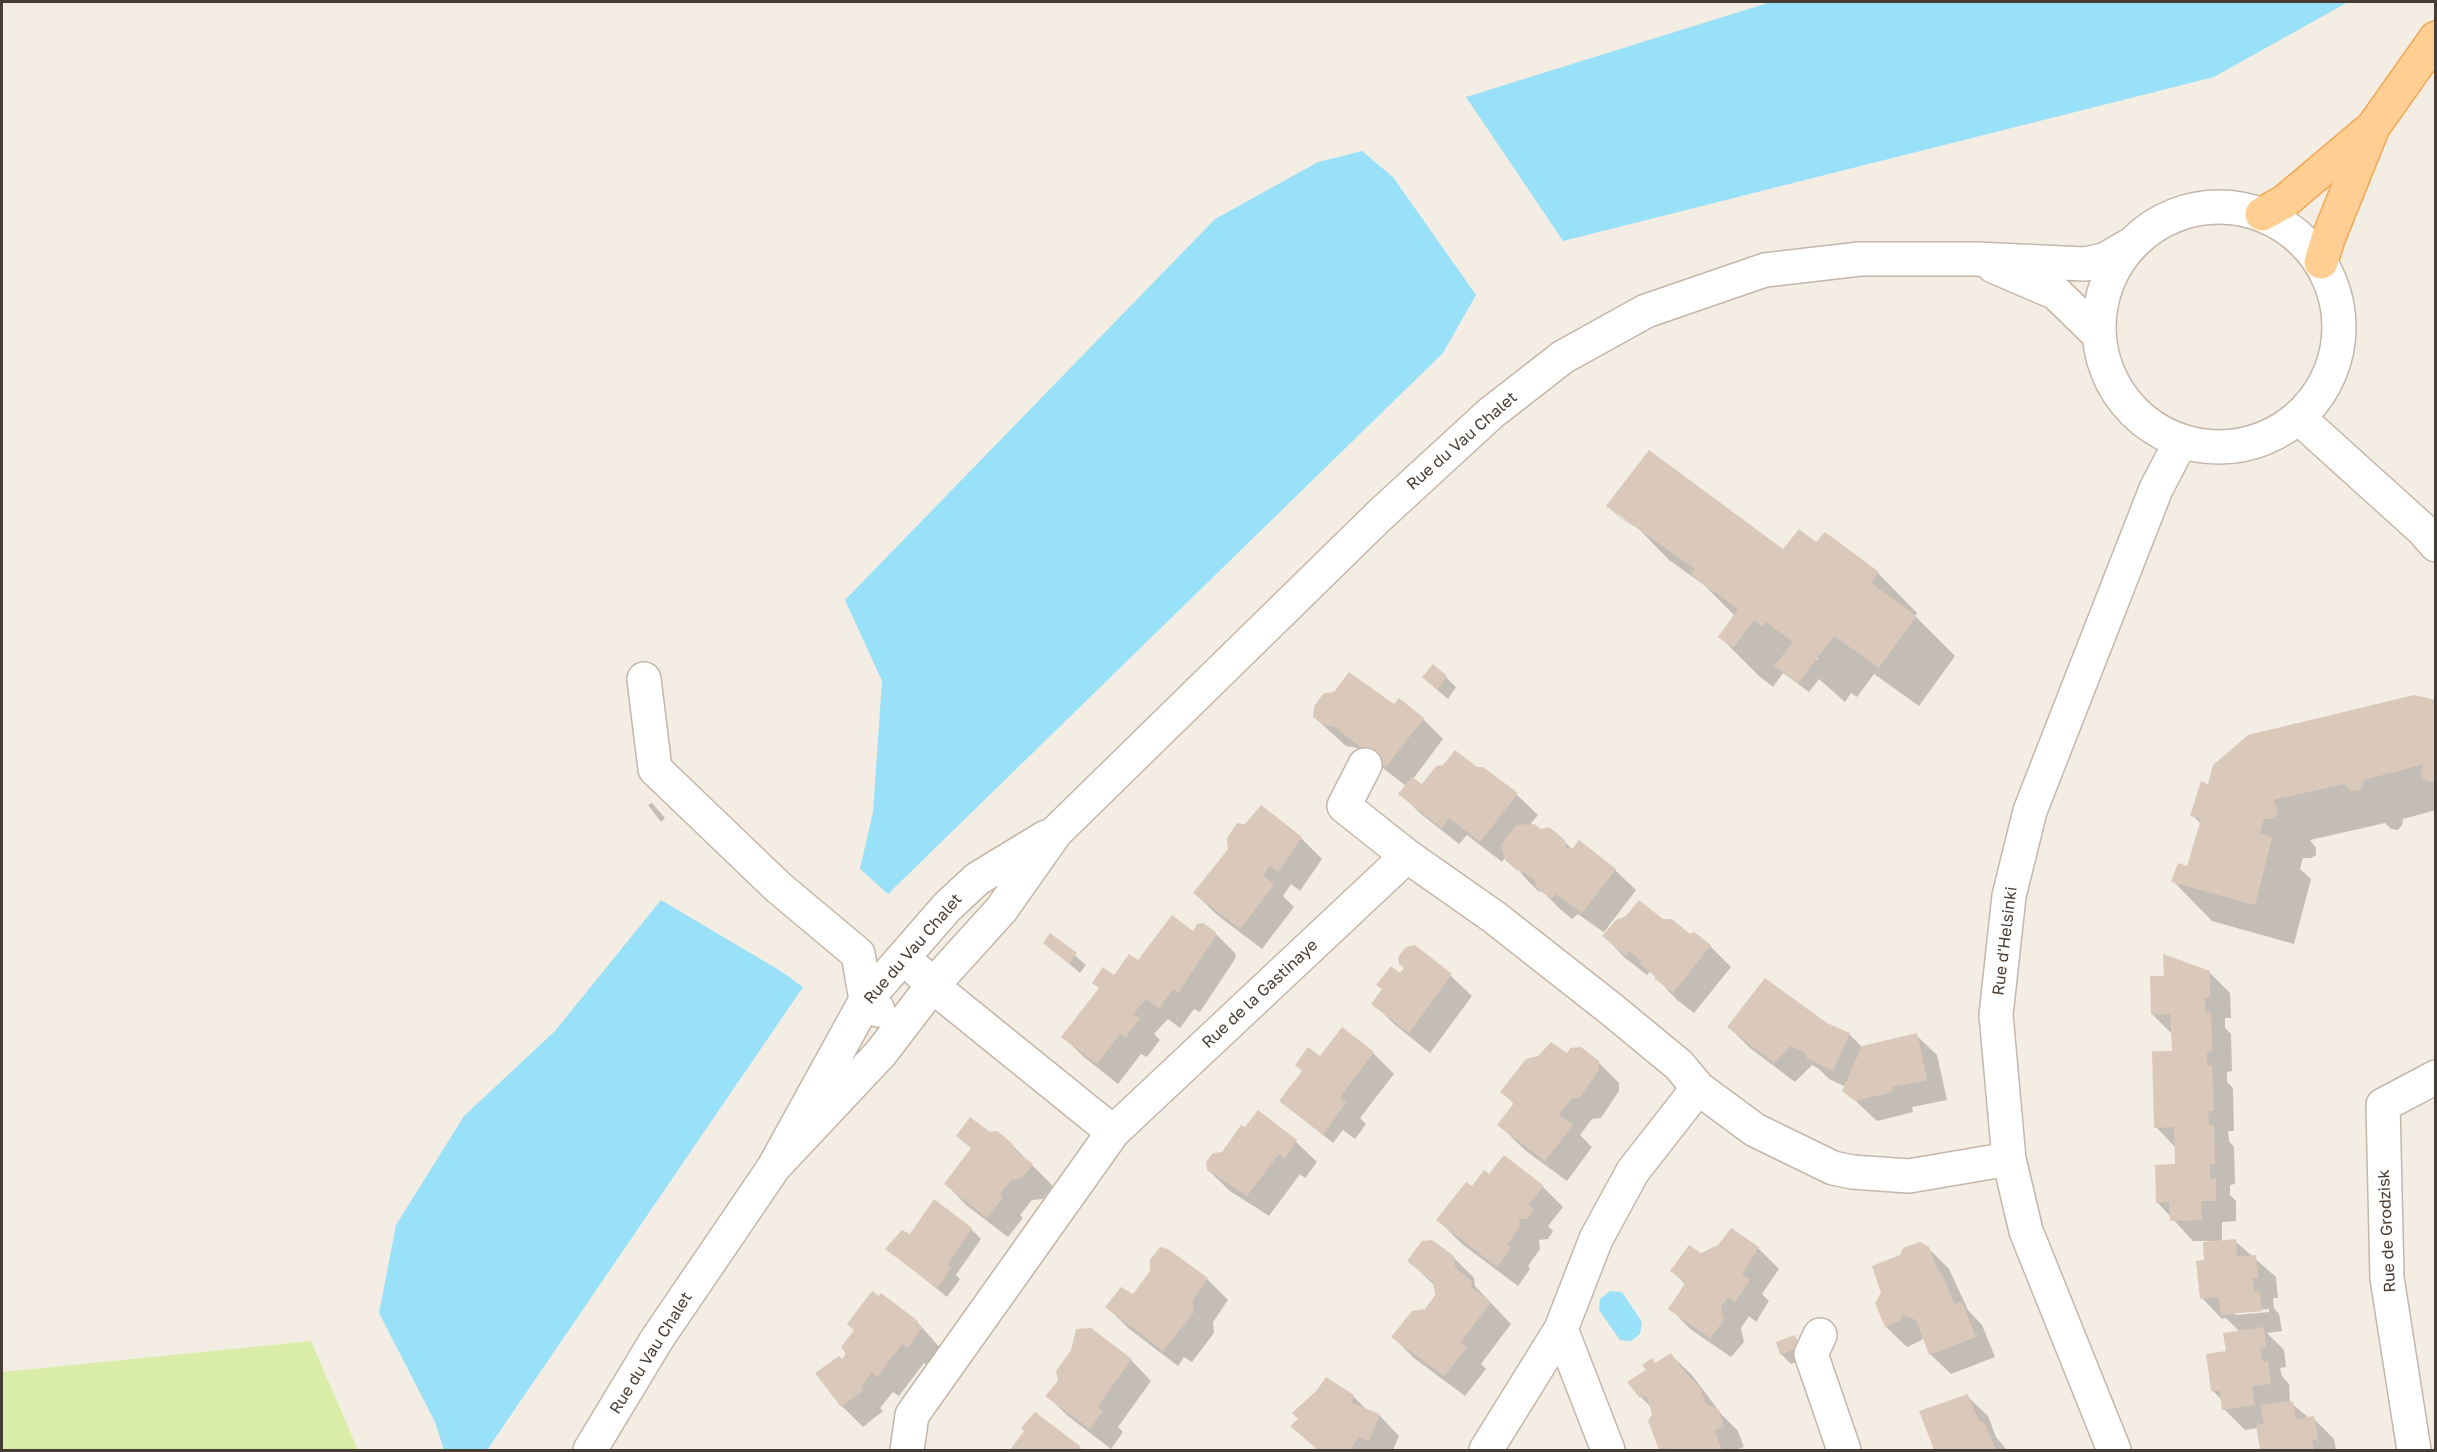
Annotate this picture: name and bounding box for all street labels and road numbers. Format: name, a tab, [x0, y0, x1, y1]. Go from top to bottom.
street label: Rue du Vau Chalet	[1403, 388, 1521, 494]
street label: Rue d'Helsinki	[1989, 886, 2021, 996]
street label: Rue du Vau Chalet	[860, 890, 966, 1008]
street label: Rue de la Gastinaye	[1198, 936, 1322, 1052]
street label: Rue de Grodzisk	[2374, 1169, 2400, 1293]
street label: Rue du Vau Chalet	[606, 1289, 696, 1417]

